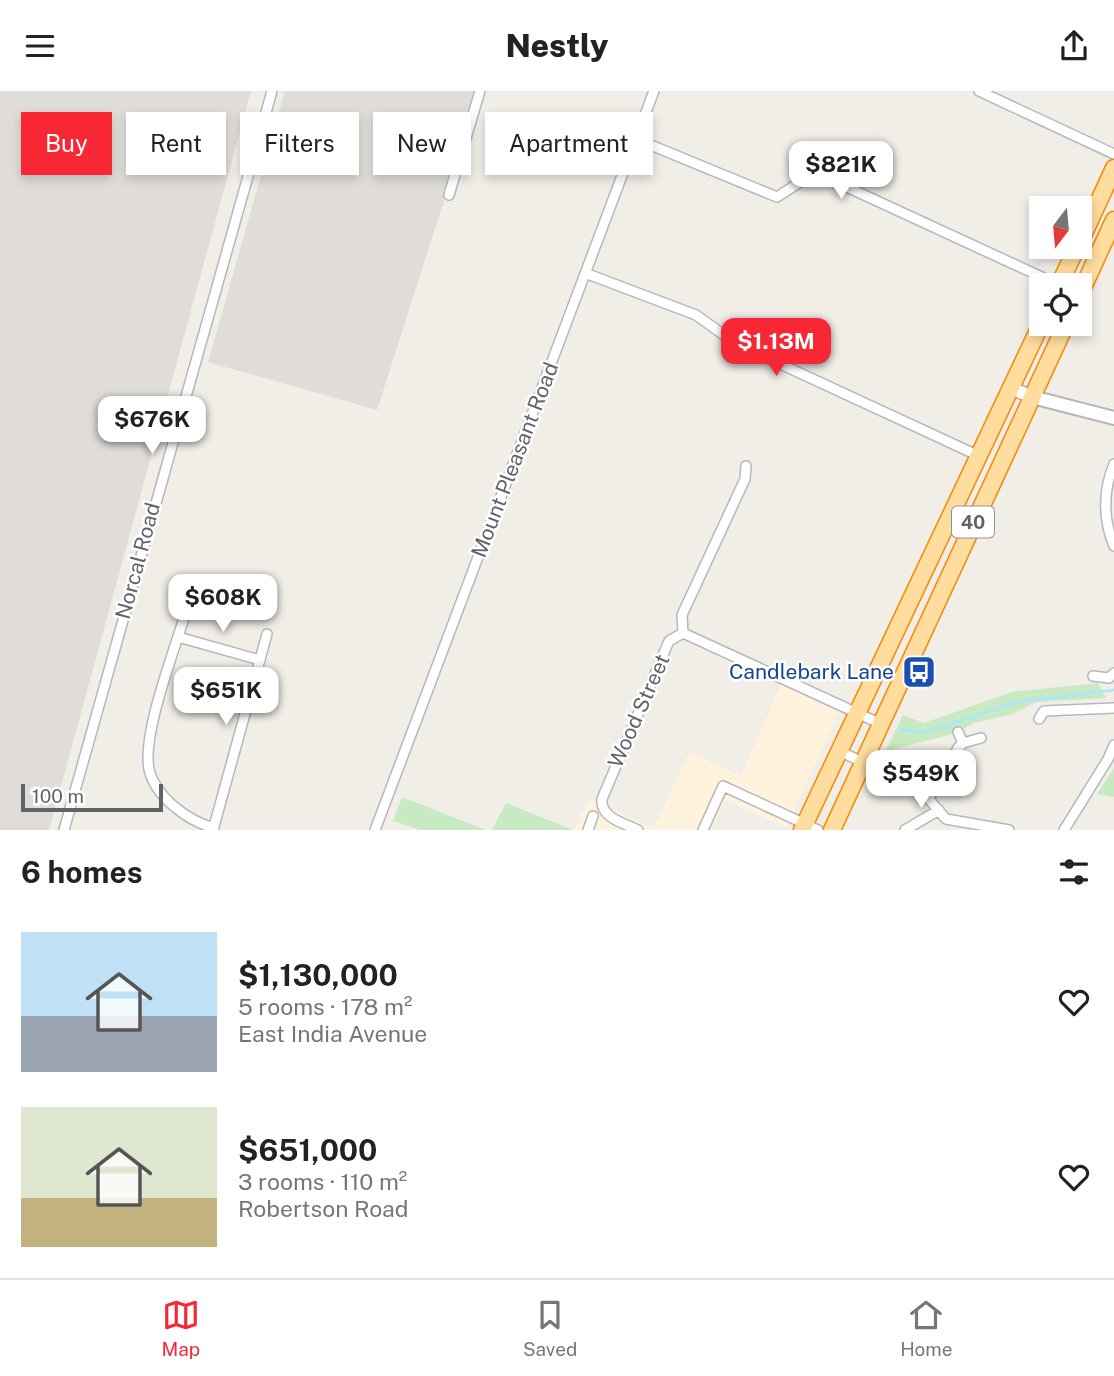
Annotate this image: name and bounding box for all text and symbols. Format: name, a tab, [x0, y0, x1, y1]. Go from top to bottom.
icon: menu	[21, 27, 59, 65]
text: Nestly	[506, 27, 608, 64]
icon: share	[1055, 27, 1093, 65]
chip: Buy	[21, 112, 112, 175]
chip: Rent	[126, 112, 226, 175]
chip: Filters	[240, 112, 359, 175]
chip: New	[373, 112, 471, 175]
chip: Apartment	[485, 112, 653, 175]
pin: $821K	[792, 141, 890, 201]
text: $821K	[805, 150, 877, 177]
north arrow	[1029, 196, 1092, 259]
map controls	[1029, 196, 1092, 336]
button: locate	[1029, 273, 1092, 336]
pin: $1.13M	[719, 319, 833, 378]
text: $1.13M	[737, 327, 815, 354]
street label: Mount Pleasant Road	[466, 359, 563, 561]
pin: $676K	[103, 397, 201, 456]
text: $676K	[114, 405, 190, 432]
street label: Norcal Road	[110, 500, 165, 622]
road number: 40	[952, 507, 994, 537]
pin: $608K	[174, 575, 272, 634]
text: $608K	[184, 583, 262, 610]
street label: Wood Street	[602, 650, 675, 772]
bus stop icon: Candlebark Lane	[900, 653, 938, 691]
place label: Candlebark Lane	[729, 659, 894, 684]
pin: $651K	[177, 667, 275, 727]
text: $651K	[190, 676, 262, 703]
pin: $549K	[872, 751, 970, 810]
text: $549K	[882, 759, 960, 786]
scale bar	[21, 781, 163, 813]
text: 100 m	[32, 785, 84, 807]
icon: filters	[1055, 853, 1093, 891]
text: 6 homes	[21, 854, 143, 890]
text: $1,130,000	[238, 957, 398, 993]
icon: home	[77, 960, 161, 1044]
icon: heart	[1055, 983, 1093, 1021]
text: 5 rooms · 178 m²	[238, 993, 412, 1020]
text: East India Avenue	[238, 1020, 427, 1047]
text: $651,000	[238, 1132, 377, 1168]
icon: home	[77, 1135, 161, 1219]
icon: heart	[1055, 1158, 1093, 1196]
text: 3 rooms · 110 m²	[238, 1168, 407, 1195]
text: Robertson Road	[238, 1195, 408, 1222]
tab: Map	[161, 1296, 200, 1360]
tab: Saved	[523, 1296, 577, 1360]
tab: Home	[900, 1296, 953, 1360]

